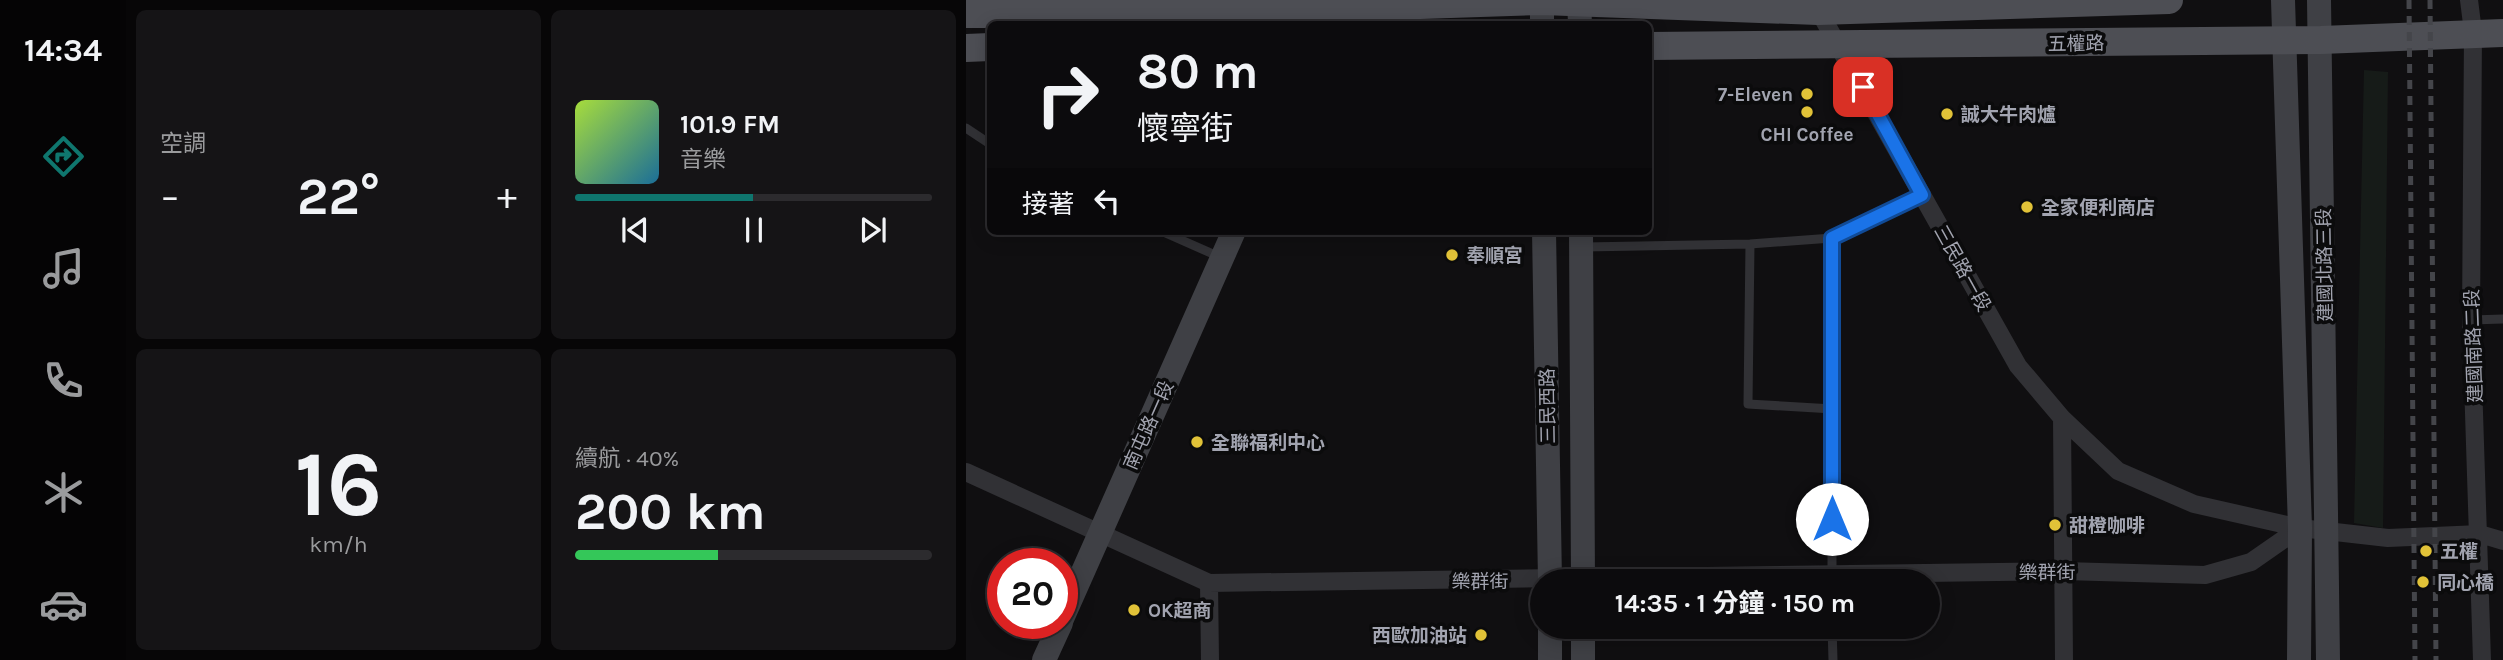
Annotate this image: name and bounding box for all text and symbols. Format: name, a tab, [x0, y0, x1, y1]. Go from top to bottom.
text: 14:34	[24, 32, 102, 69]
street label: 五權路	[2047, 33, 2105, 55]
text: 80 m	[1137, 43, 1259, 100]
icon: right	[1022, 49, 1113, 140]
pin	[1833, 57, 1893, 117]
icon: arrive	[1844, 68, 1882, 106]
place label: 7-Eleven	[1718, 84, 1793, 106]
marker: 7-Eleven	[1799, 86, 1815, 102]
marker: CHI Coffee	[1799, 104, 1815, 120]
place label: 誠大牛肉爐	[1961, 104, 2056, 126]
marker: 誠大牛肉爐	[1939, 106, 1955, 122]
text: 101.9 FM	[680, 109, 780, 140]
text: 懷寧街	[1137, 110, 1233, 147]
place label: CHI Coffee	[1761, 124, 1853, 146]
text: 空調	[160, 130, 206, 157]
icon: directions	[39, 132, 88, 181]
text: 音樂	[680, 146, 726, 173]
text: 22°	[297, 166, 380, 227]
text: −	[160, 174, 180, 219]
text: +	[497, 174, 517, 219]
icon: left	[1088, 182, 1126, 220]
text: 接著	[1022, 189, 1074, 220]
place label: 全家便利商店	[2041, 197, 2155, 219]
marker: 全家便利商店	[2019, 199, 2035, 215]
street label: 建國北路三段	[2313, 208, 2337, 322]
icon: previous	[616, 211, 654, 249]
icon: pause	[735, 211, 773, 249]
icon: next	[854, 211, 892, 249]
street label: 三民路一段	[1929, 222, 1995, 315]
icon: music	[39, 244, 88, 293]
place label: 奉順宮	[1466, 245, 1523, 267]
marker: 奉順宮	[1444, 247, 1460, 263]
street label: 建國南路二段	[2461, 289, 2487, 403]
icon: phone	[39, 356, 88, 405]
street label: 三民西路	[1536, 368, 1560, 444]
street label: 南屯路一段	[1120, 378, 1178, 473]
text: 16	[295, 432, 382, 538]
place label: 全聯福利中心	[1211, 432, 1325, 454]
marker: 全聯福利中心	[1189, 434, 1205, 450]
text: 續航 · 40%	[575, 445, 679, 472]
icon: climate	[39, 468, 88, 517]
text: 200 km	[575, 481, 766, 542]
position arrow	[1795, 482, 1869, 556]
place label: 甜橙咖啡	[2069, 515, 2145, 537]
marker: 甜橙咖啡	[2047, 517, 2063, 533]
text: km/h	[309, 531, 368, 558]
place label: 五權	[2440, 541, 2478, 563]
marker: 五權	[2418, 543, 2434, 559]
speed limit sign: 20	[987, 548, 1078, 639]
street label: 樂群街	[2018, 562, 2076, 584]
street label: 樂群街	[1451, 571, 1509, 593]
place label: 同心橋	[2437, 572, 2494, 594]
marker: 同心橋	[2415, 574, 2431, 590]
icon: car	[39, 580, 88, 629]
text: 14:35 · 1 分鐘 · 150 m	[1615, 588, 1855, 619]
place label: OK超商	[1148, 600, 1211, 622]
marker: OK超商	[1126, 602, 1142, 618]
place label: 西歐加油站	[1372, 625, 1467, 647]
marker: 西歐加油站	[1473, 627, 1489, 643]

